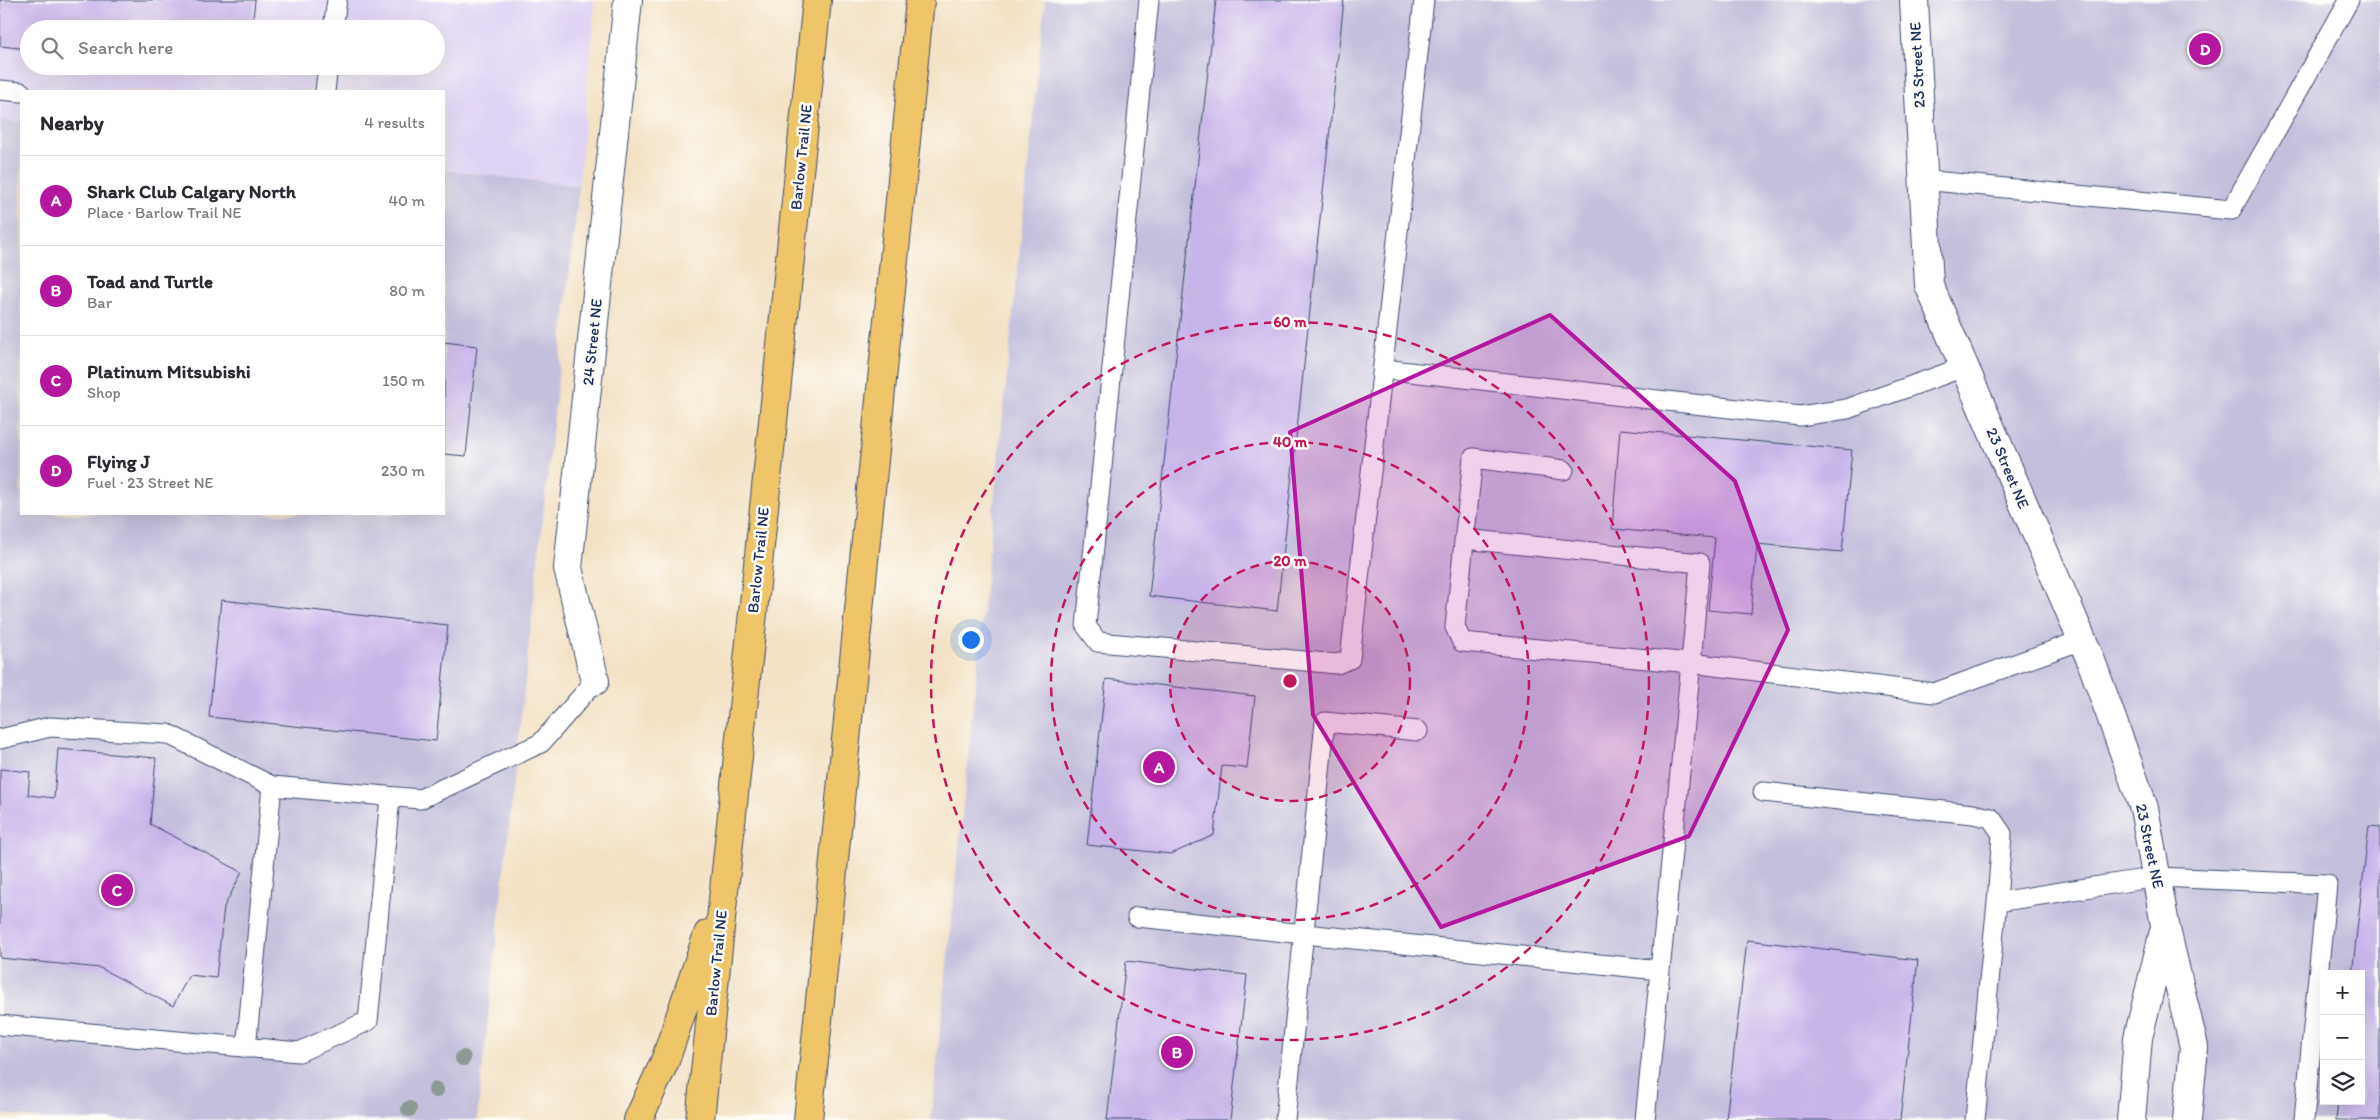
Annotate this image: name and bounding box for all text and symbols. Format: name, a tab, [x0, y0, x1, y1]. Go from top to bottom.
search box	[20, 20, 445, 75]
street label: 23 Street NE	[1905, 21, 1929, 109]
pin: D	[2189, 30, 2221, 68]
icon: search	[38, 34, 66, 62]
text: Search here	[78, 36, 173, 59]
street label: Barlow Trail NE	[786, 103, 816, 211]
text: Nearby	[40, 110, 104, 135]
text: 4 results	[364, 113, 425, 132]
text: Shark Club Calgary North	[87, 180, 296, 203]
text: A	[51, 191, 61, 210]
text: 40 m	[388, 191, 425, 210]
text: Place · Barlow Trail NE	[87, 203, 241, 222]
text: Toad and Turtle	[87, 270, 213, 293]
text: B	[51, 281, 61, 300]
text: 80 m	[389, 281, 425, 300]
text: Bar	[87, 293, 112, 312]
street label: 24 Street NE	[578, 298, 606, 386]
text: 60 m	[1273, 313, 1307, 331]
text: Platinum Mitsubishi	[87, 360, 251, 383]
text: C	[51, 371, 61, 390]
text: 150 m	[382, 371, 425, 390]
text: Shop	[87, 383, 121, 402]
street label: 23 Street NE	[1982, 425, 2034, 512]
text: 40 m	[1273, 433, 1308, 451]
text: Flying J	[87, 450, 150, 473]
text: D	[51, 461, 61, 480]
text: 230 m	[381, 461, 425, 480]
text: Fuel · 23 Street NE	[87, 473, 213, 492]
street label: Barlow Trail NE	[743, 506, 773, 614]
text: 20 m	[1273, 552, 1307, 570]
your location	[958, 627, 984, 653]
centre of rings	[1281, 672, 1299, 690]
pin: A	[1143, 748, 1175, 786]
street label: 23 Street NE	[2132, 802, 2168, 890]
pin: C	[101, 871, 133, 909]
street label: Barlow Trail NE	[701, 909, 731, 1017]
map controls	[2320, 970, 2365, 1105]
button: +	[2320, 970, 2365, 1015]
button: −	[2320, 1015, 2365, 1060]
pin: B	[1161, 1033, 1193, 1071]
button: layers	[2320, 1060, 2365, 1105]

